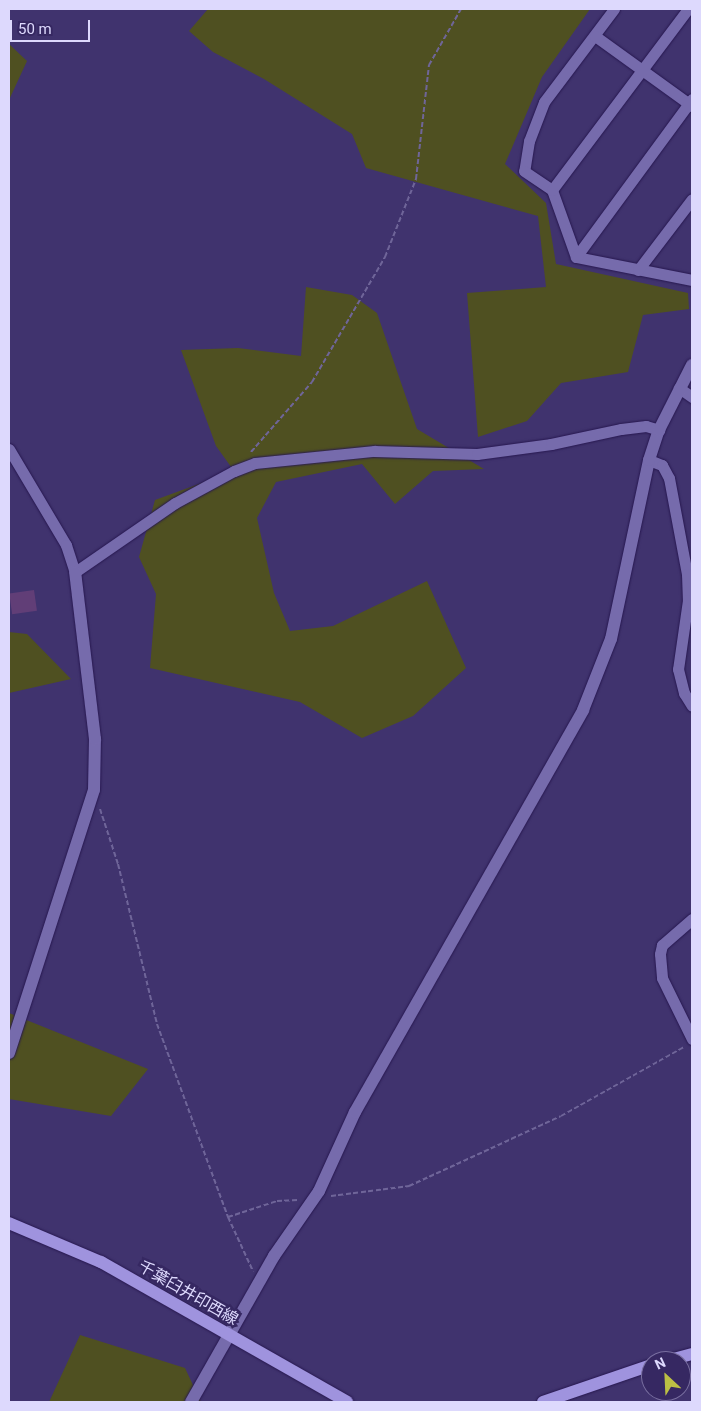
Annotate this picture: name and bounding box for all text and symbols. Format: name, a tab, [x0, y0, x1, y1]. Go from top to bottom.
scale bar	[12, 10, 92, 42]
text: 50 m	[18, 20, 52, 38]
street label: 千葉臼井印西線	[135, 1257, 241, 1329]
north arrow	[641, 1351, 691, 1401]
text: N	[652, 1354, 668, 1373]

